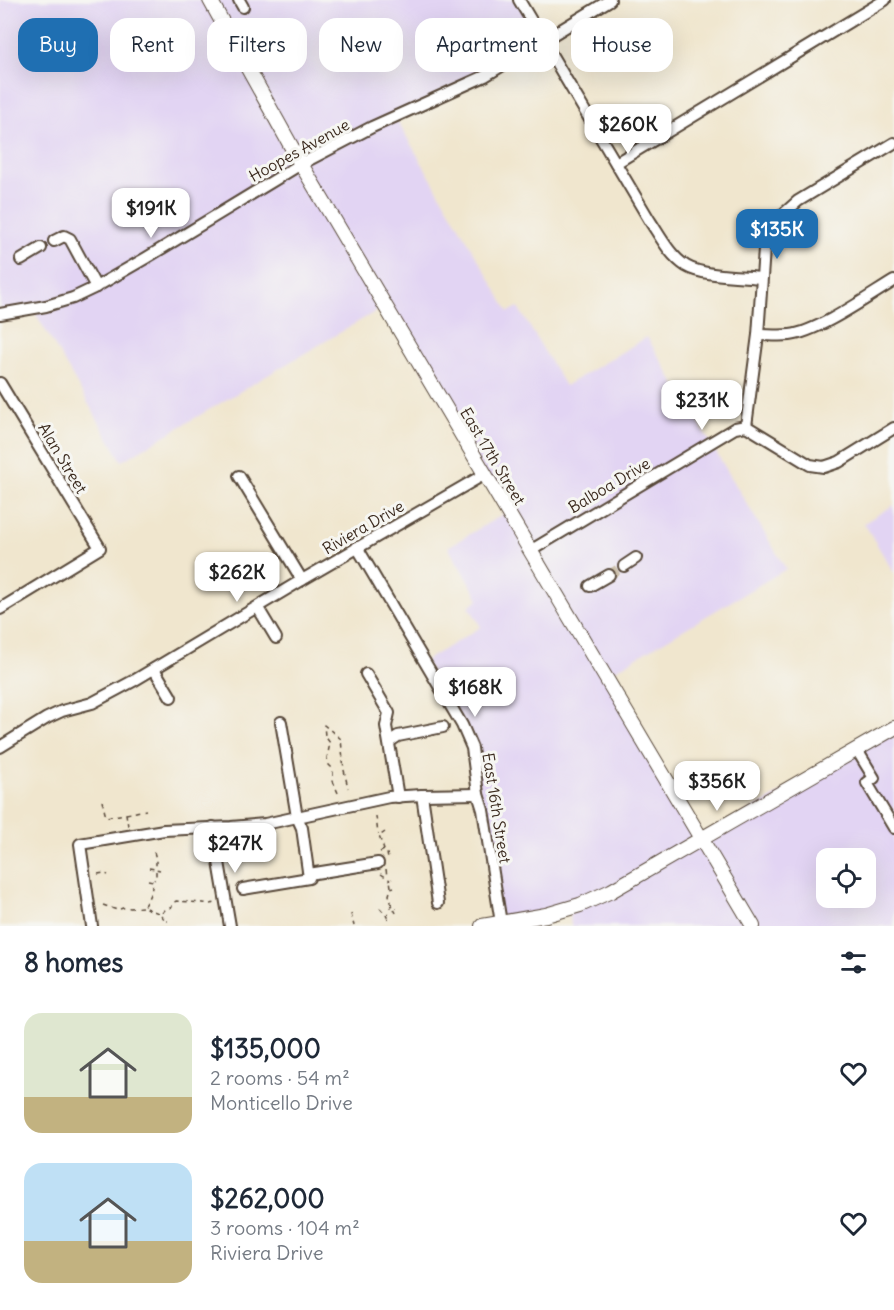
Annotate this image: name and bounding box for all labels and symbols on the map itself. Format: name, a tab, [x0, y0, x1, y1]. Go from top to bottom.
pin: $260K	[586, 104, 670, 155]
street label: Hoopes Avenue	[245, 114, 353, 186]
pin: $191K	[109, 188, 193, 239]
pin: $135K	[735, 209, 819, 260]
pin: $231K	[660, 380, 744, 431]
street label: East 17th Street	[456, 404, 530, 509]
street label: Alan Street	[34, 419, 92, 497]
street label: Balboa Drive	[565, 453, 653, 517]
street label: Riviera Drive	[319, 496, 407, 558]
pin: $262K	[195, 552, 279, 603]
pin: $168K	[433, 667, 517, 718]
street label: East 16th Street	[478, 751, 516, 865]
pin: $356K	[675, 761, 759, 812]
pin: $247K	[193, 823, 277, 874]

